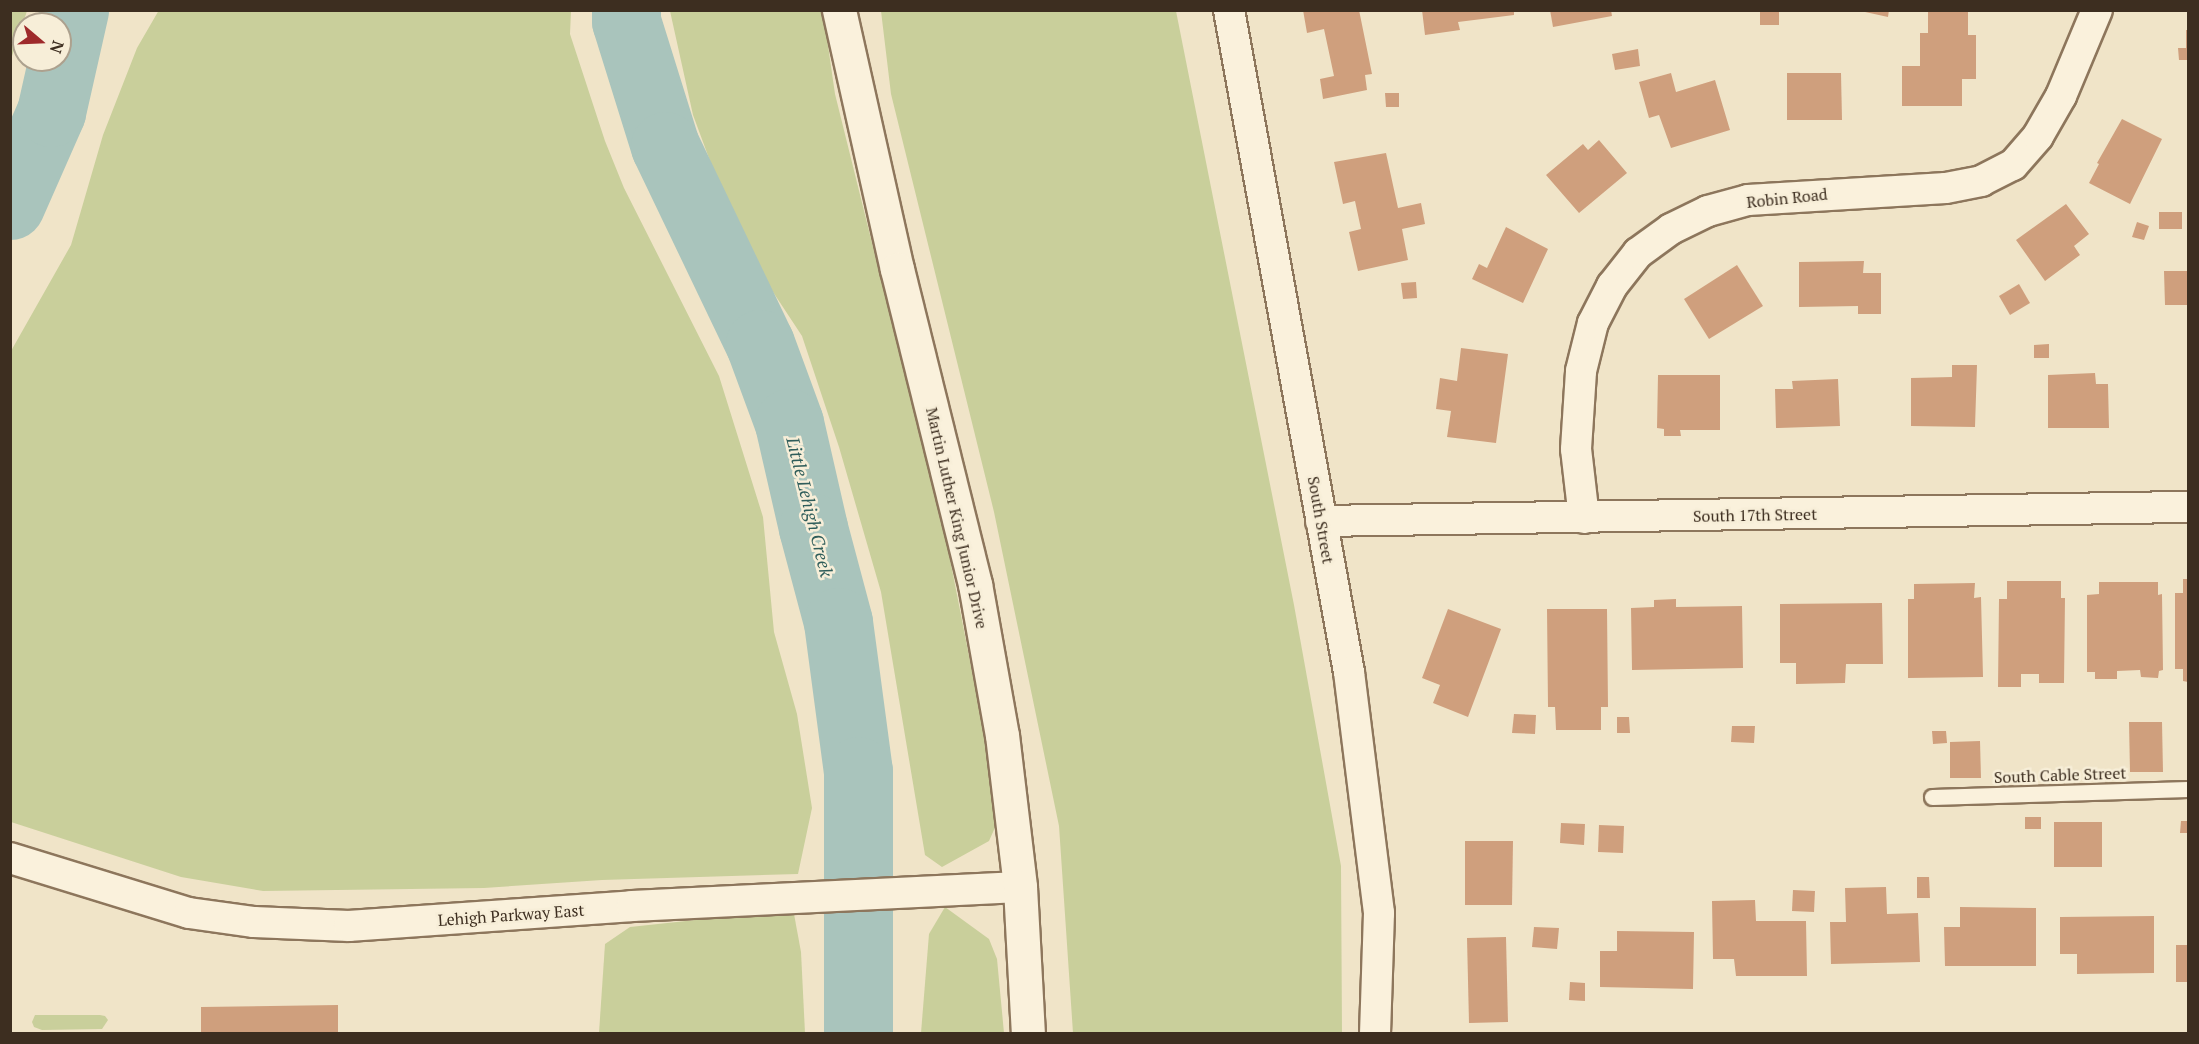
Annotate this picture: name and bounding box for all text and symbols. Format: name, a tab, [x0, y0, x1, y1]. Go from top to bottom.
north arrow	[12, 12, 72, 72]
text: N	[45, 38, 70, 57]
street label: Robin Road	[1746, 184, 1828, 212]
street label: Martin Luther King Junior Drive	[922, 405, 992, 631]
water label: Little Lehigh Creek	[782, 435, 838, 579]
street label: South Street	[1304, 475, 1338, 565]
street label: South 17th Street	[1693, 504, 1817, 526]
street label: South Cable Street	[1994, 763, 2126, 787]
street label: Lehigh Parkway East	[437, 900, 585, 930]

